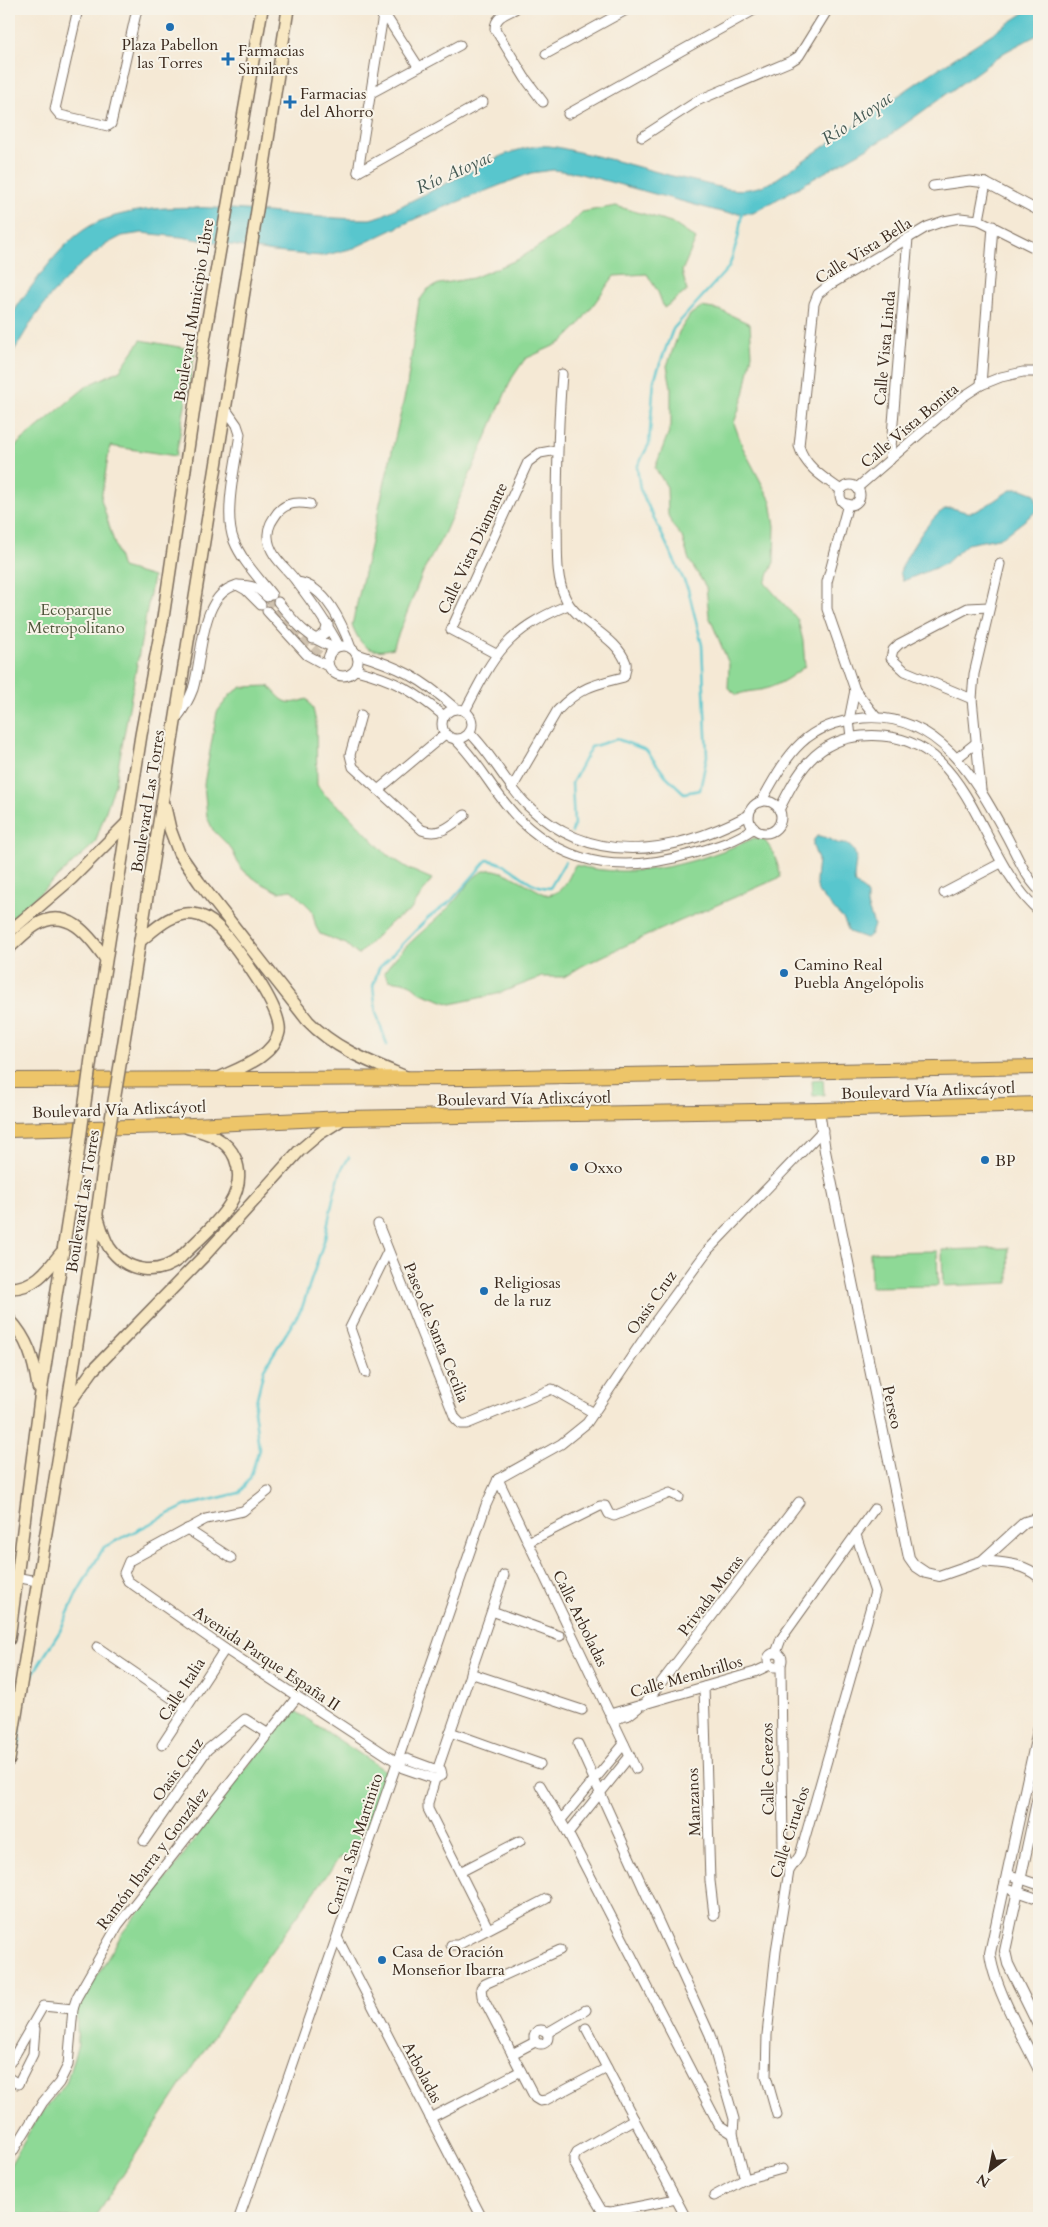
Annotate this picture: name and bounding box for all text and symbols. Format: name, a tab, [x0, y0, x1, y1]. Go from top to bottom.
marker: Plaza Pabellon las Torres	[164, 21, 176, 33]
place label: Plaza Pabellon las Torres	[122, 34, 218, 74]
place label: Farmacias Similares	[238, 40, 304, 80]
marker: Farmacias Similares	[222, 53, 234, 65]
place label: Farmacias del Ahorro	[300, 83, 374, 123]
water label: Río Atoyac	[817, 85, 898, 151]
marker: Farmacias del Ahorro	[284, 96, 296, 108]
water label: Río Atoyac	[412, 145, 496, 200]
street label: Calle Vista Bella	[811, 212, 916, 289]
street label: Boulevard Municipio Libre	[169, 217, 219, 403]
street label: Calle Vista Linda	[869, 290, 901, 407]
street label: Calle Vista Bonita	[856, 378, 963, 473]
street label: Calle Vista Diamante	[433, 479, 513, 618]
park label: Ecoparque Metropolitano	[27, 599, 125, 639]
street label: Boulevard Las Torres	[126, 728, 170, 874]
place label: Camino Real Puebla Angelópolis	[794, 954, 924, 994]
marker: Camino Real Puebla Angelópolis	[778, 967, 790, 979]
street label: Boulevard Vía Atlixcáyotl	[841, 1077, 1015, 1105]
street label: Boulevard Vía Atlixcáyotl	[437, 1086, 611, 1112]
street label: Boulevard Vía Atlixcáyotl	[32, 1096, 206, 1124]
street label: Boulevard Las Torres	[61, 1128, 105, 1274]
place label: BP	[995, 1150, 1015, 1172]
marker: BP	[979, 1154, 991, 1166]
place label: Oxxo	[584, 1157, 623, 1179]
marker: Oxxo	[568, 1161, 580, 1173]
street label: Paseo de Santa Cecilia	[398, 1259, 474, 1406]
street label: Oasis Cruz	[622, 1266, 682, 1339]
place label: Religiosas de la ruz	[494, 1272, 561, 1312]
marker: Religiosas de la ruz	[478, 1285, 490, 1297]
street label: Perseo	[877, 1383, 907, 1431]
street label: Privada Moras	[673, 1551, 749, 1641]
street label: Calle Arboladas	[547, 1566, 613, 1670]
street label: Avenida Parque España II	[189, 1601, 344, 1716]
street label: Calle Membrillos	[628, 1650, 745, 1703]
street label: Calle Italia	[153, 1653, 211, 1726]
street label: Calle Cerezos	[756, 1722, 780, 1815]
street label: Oasis Cruz	[147, 1733, 209, 1806]
street label: Manzanos	[682, 1767, 706, 1836]
street label: Carril a San Martinito	[322, 1770, 388, 1918]
street label: Ramón Ibarra y González	[92, 1783, 214, 1934]
street label: Calle Ciruelos	[765, 1783, 815, 1881]
place label: Casa de Oración Monseñor Ibarra	[392, 1941, 505, 1981]
marker: Casa de Oración Monseñor Ibarra	[376, 1954, 388, 1966]
street label: Arboladas	[397, 2038, 447, 2107]
north arrow	[966, 2144, 1016, 2194]
text: N	[973, 2169, 994, 2192]

